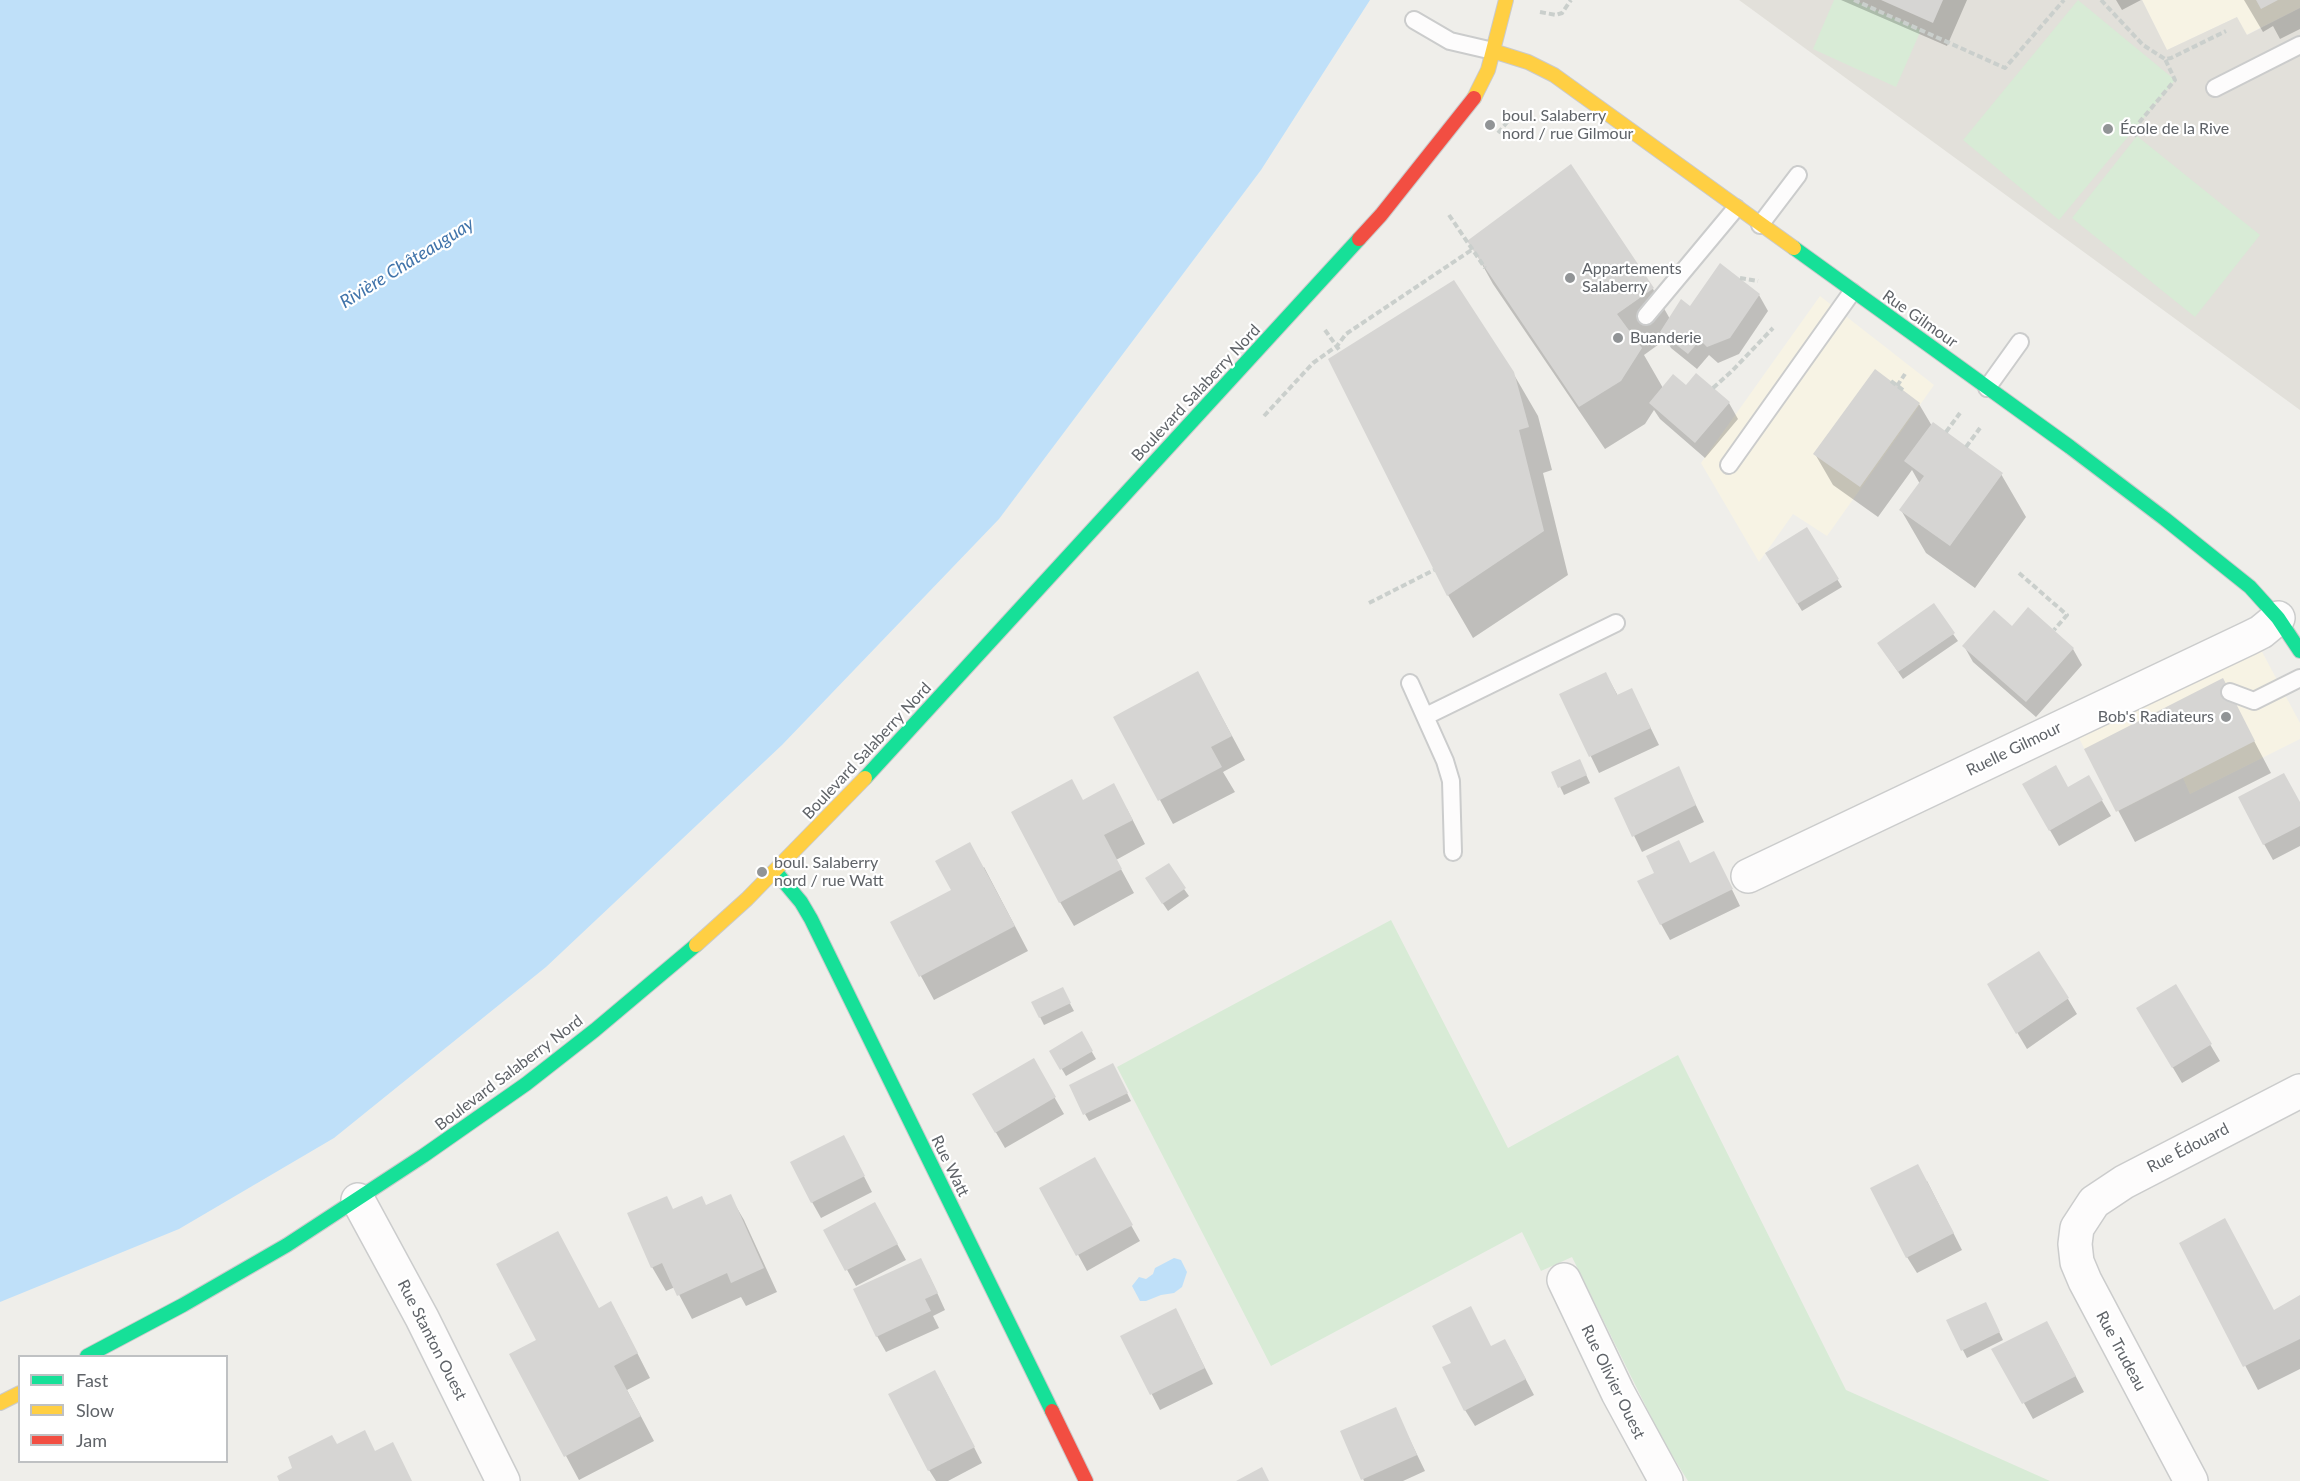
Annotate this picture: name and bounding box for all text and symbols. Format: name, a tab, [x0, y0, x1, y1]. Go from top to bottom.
place label: boul. Salaberry nord / rue Gilmour	[1502, 106, 1633, 144]
marker: boul. Salaberry nord / rue Gilmour	[1483, 118, 1497, 132]
place label: École de la Rive	[2120, 119, 2229, 139]
marker: École de la Rive	[2101, 122, 2115, 136]
water label: Rivière Châteauguay	[336, 213, 478, 313]
place label: Appartements Salaberry	[1582, 259, 1682, 297]
marker: Appartements Salaberry	[1563, 271, 1577, 285]
street label: Rue Gilmour	[1879, 286, 1961, 352]
street label: Boulevard Salaberry Nord	[1128, 321, 1264, 465]
place label: Buanderie	[1630, 328, 1701, 348]
marker: Buanderie	[1611, 331, 1625, 345]
street label: Boulevard Salaberry Nord	[799, 679, 935, 823]
place label: Bob's Radiateurs	[2098, 707, 2214, 727]
marker: Bob's Radiateurs	[2219, 710, 2233, 724]
street label: Ruelle Gilmour	[1963, 718, 2065, 780]
place label: boul. Salaberry nord / rue Watt	[774, 853, 884, 891]
marker: boul. Salaberry nord / rue Watt	[755, 865, 769, 879]
street label: Boulevard Salaberry Nord	[431, 1011, 587, 1135]
street label: Rue Édouard	[2144, 1119, 2232, 1177]
street label: Rue Watt	[927, 1132, 973, 1200]
street label: Rue Stanton Ouest	[393, 1277, 471, 1403]
street label: Rue Trudeau	[2092, 1308, 2150, 1394]
street label: Rue Olivier Ouest	[1577, 1322, 1649, 1442]
legend	[18, 1355, 228, 1463]
text: Fast	[76, 1369, 108, 1391]
text: Slow	[76, 1399, 114, 1421]
text: Jam	[76, 1429, 107, 1451]

